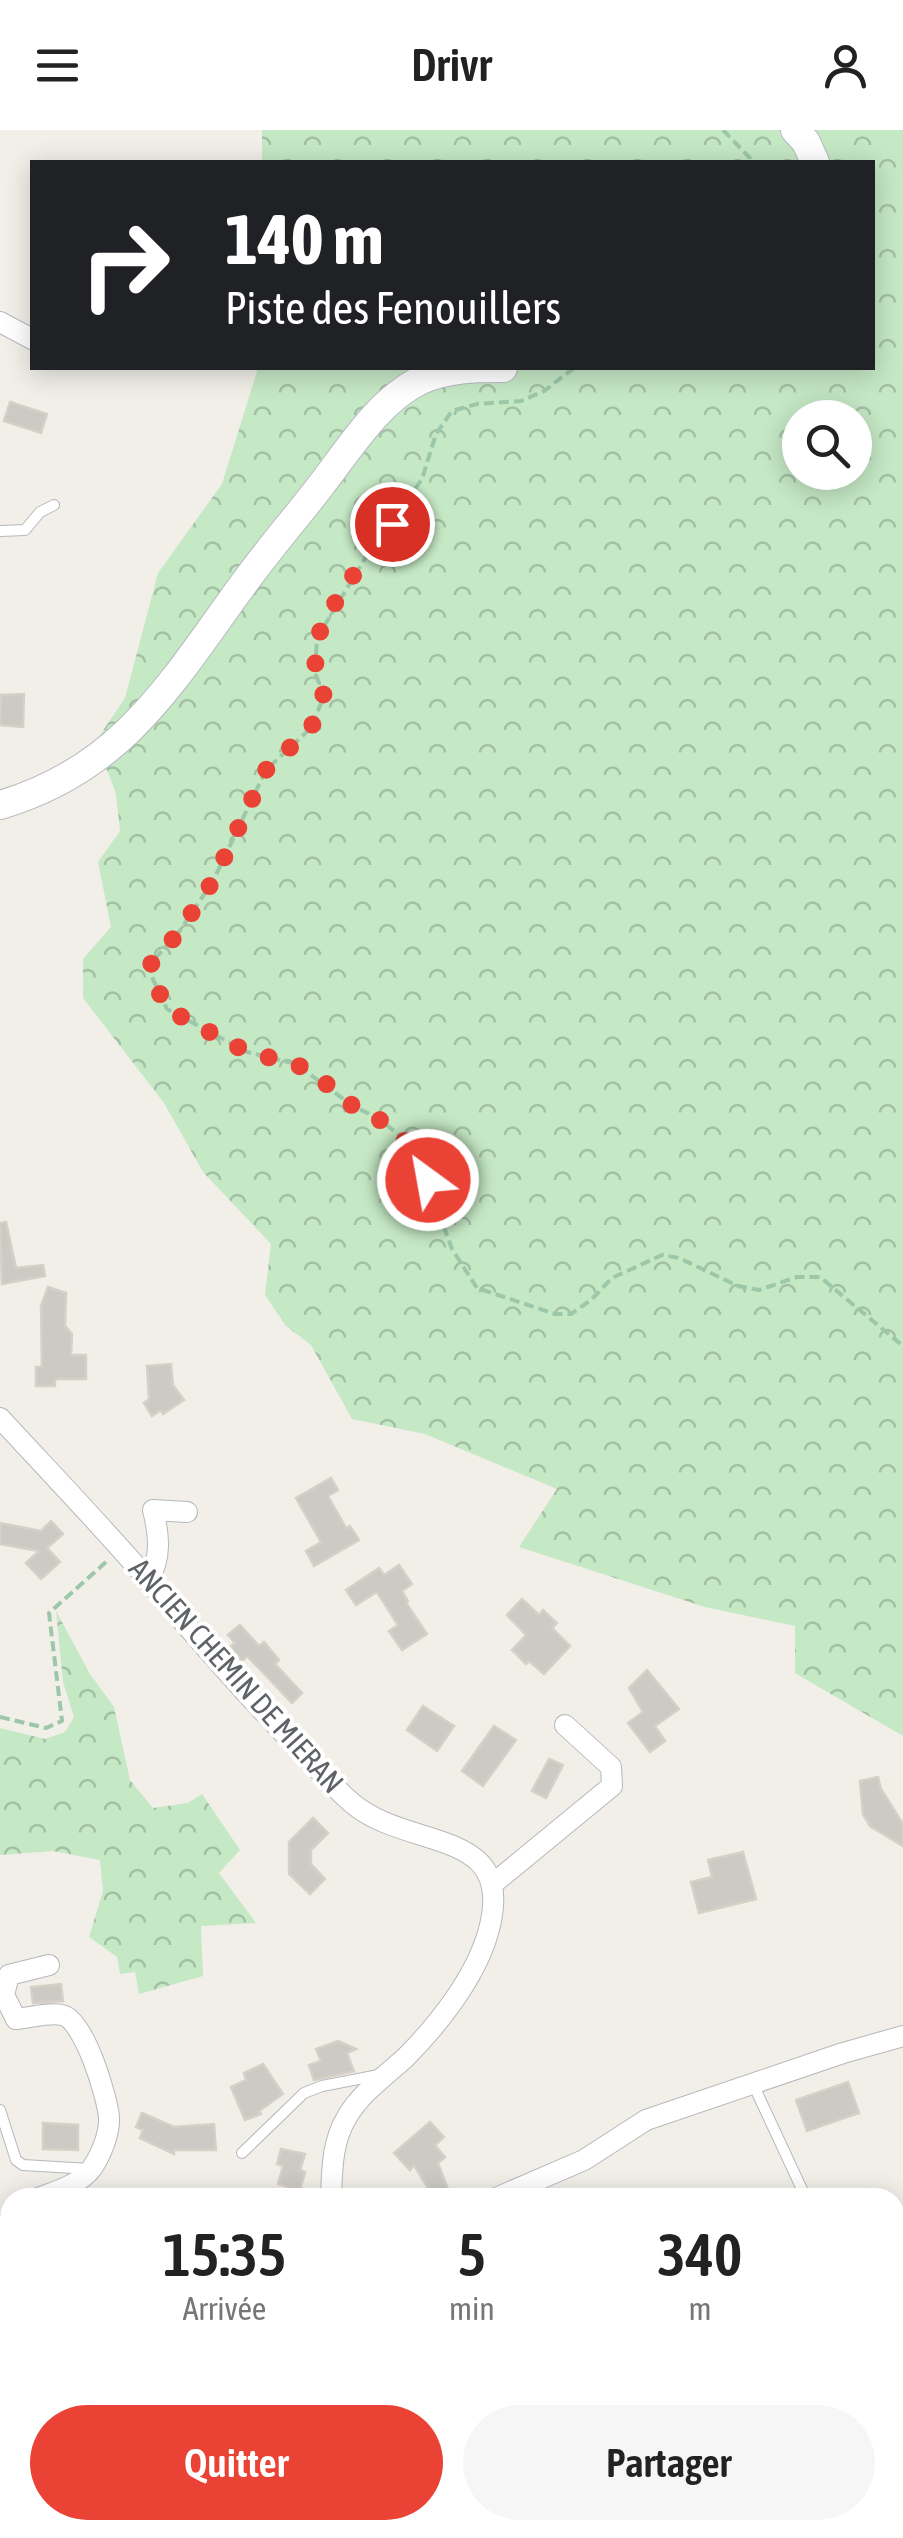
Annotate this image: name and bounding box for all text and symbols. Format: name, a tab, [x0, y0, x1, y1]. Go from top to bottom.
icon: menu	[30, 38, 85, 93]
icon: person	[818, 38, 873, 93]
text: Drivr	[411, 39, 492, 91]
text: 140 m	[225, 199, 384, 279]
icon: right	[60, 200, 190, 330]
text: Piste des Fenouillers	[225, 282, 561, 334]
map controls	[782, 400, 872, 490]
button: search	[782, 400, 872, 490]
pin	[350, 482, 435, 567]
icon: arrive	[365, 497, 420, 552]
position arrow	[376, 1128, 480, 1232]
street label: ANCIEN CHEMIN DE MIERAN	[123, 1551, 351, 1799]
text: 15:35	[163, 2220, 286, 2289]
text: 5	[458, 2220, 486, 2289]
text: 340	[658, 2220, 742, 2289]
text: Arrivée	[183, 2290, 266, 2327]
text: min	[449, 2290, 495, 2327]
text: m	[688, 2290, 711, 2327]
button: Quitter	[30, 2405, 443, 2520]
button: Partager	[463, 2405, 875, 2520]

